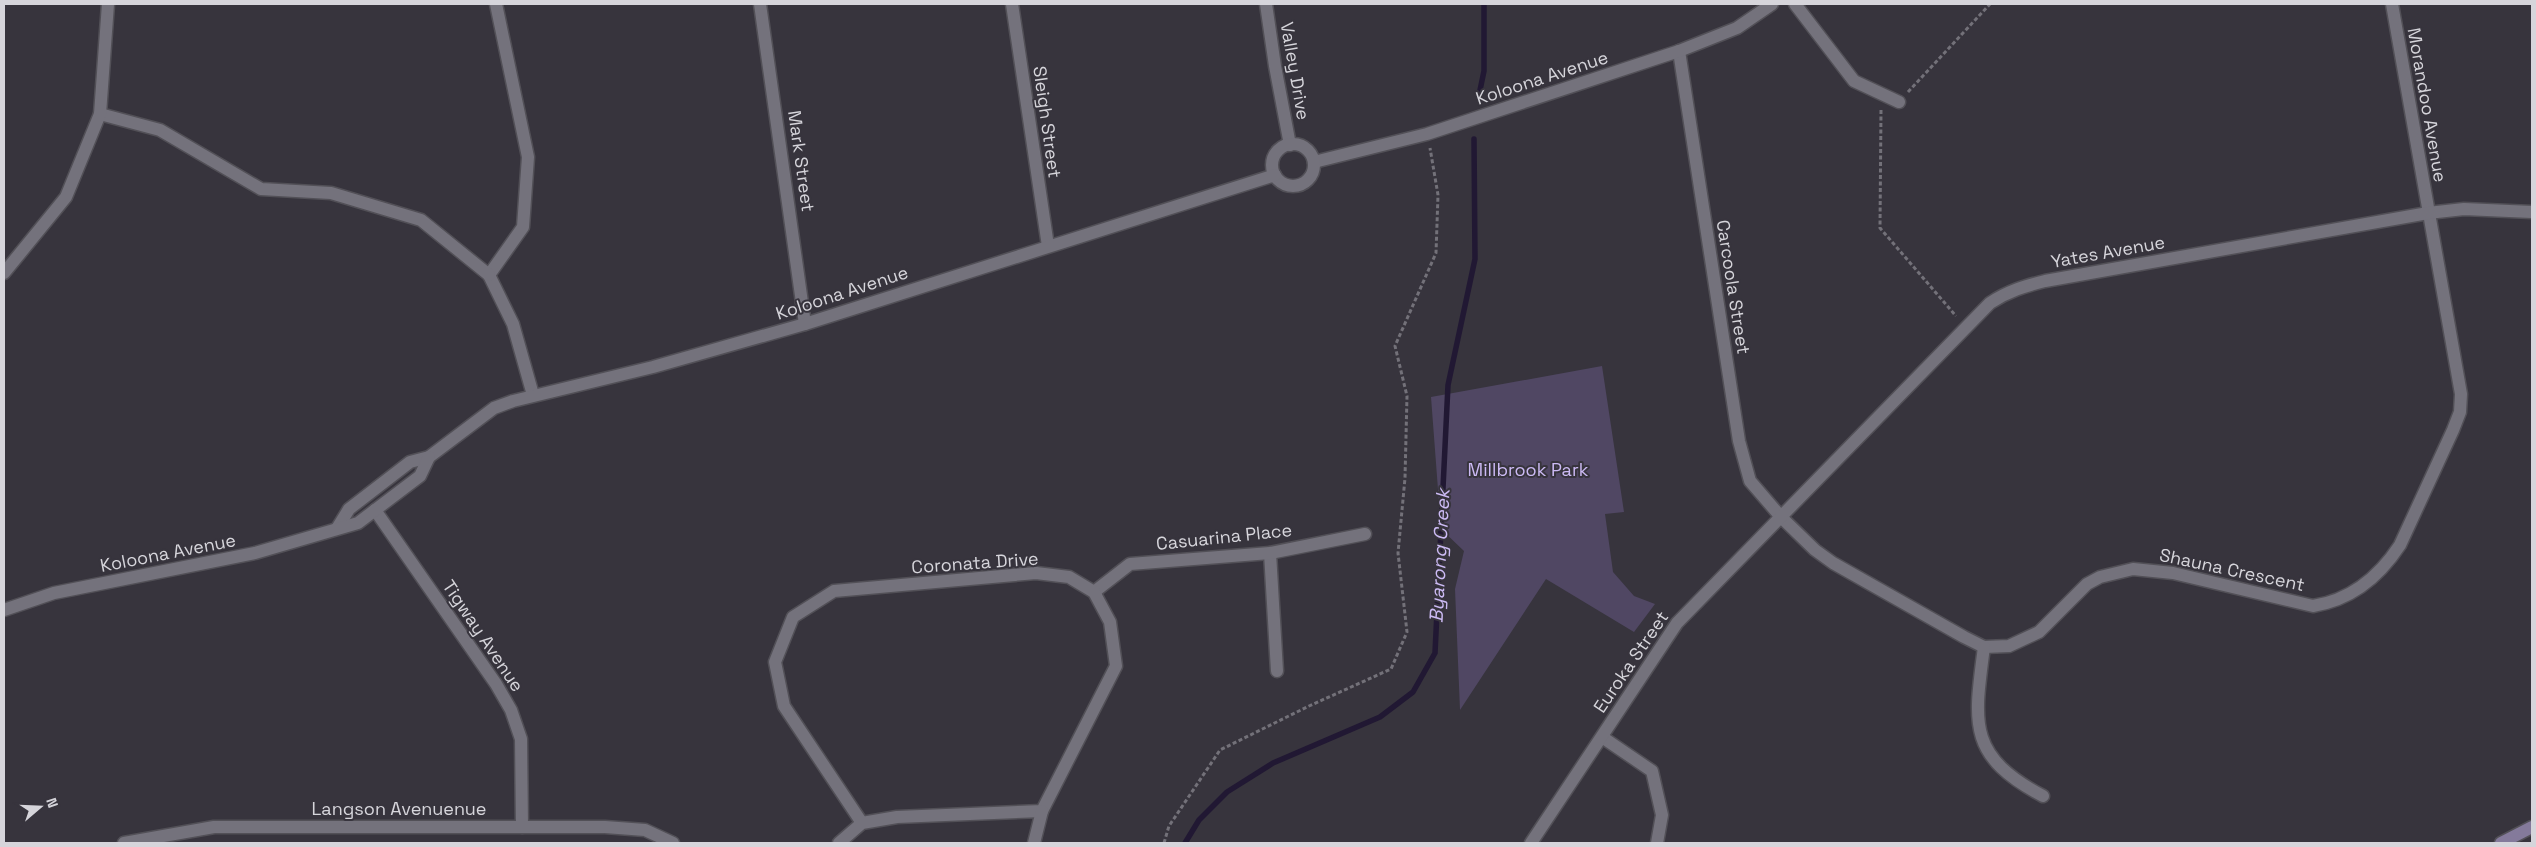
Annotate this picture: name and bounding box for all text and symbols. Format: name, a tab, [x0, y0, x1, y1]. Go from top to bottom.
street label: Valley Drive	[1276, 20, 1315, 122]
street label: Morandoo Avenue	[2403, 26, 2452, 184]
street label: Koloona Avenue	[1473, 45, 1611, 110]
street label: Sleigh Street	[1028, 65, 1067, 179]
street label: Mark Street	[783, 109, 820, 213]
street label: Carcoola Street	[1712, 218, 1755, 356]
street label: Yates Avenue	[2049, 230, 2167, 273]
street label: Koloona Avenue	[773, 260, 911, 325]
park label: Millbrook Park	[1468, 458, 1589, 481]
water label: Byarong Creek	[1424, 486, 1456, 624]
street label: Casuarina Place	[1155, 518, 1293, 555]
street label: Koloona Avenue	[98, 528, 238, 577]
street label: Shauna Crescent	[2157, 543, 2307, 596]
street label: Coronata Drive	[911, 547, 1039, 578]
street label: Tigway Avenue	[438, 576, 529, 696]
street label: Euroka Street	[1588, 606, 1673, 717]
north arrow	[15, 782, 65, 832]
text: N	[42, 795, 62, 810]
street label: Langson Avenuenue	[312, 797, 486, 820]

